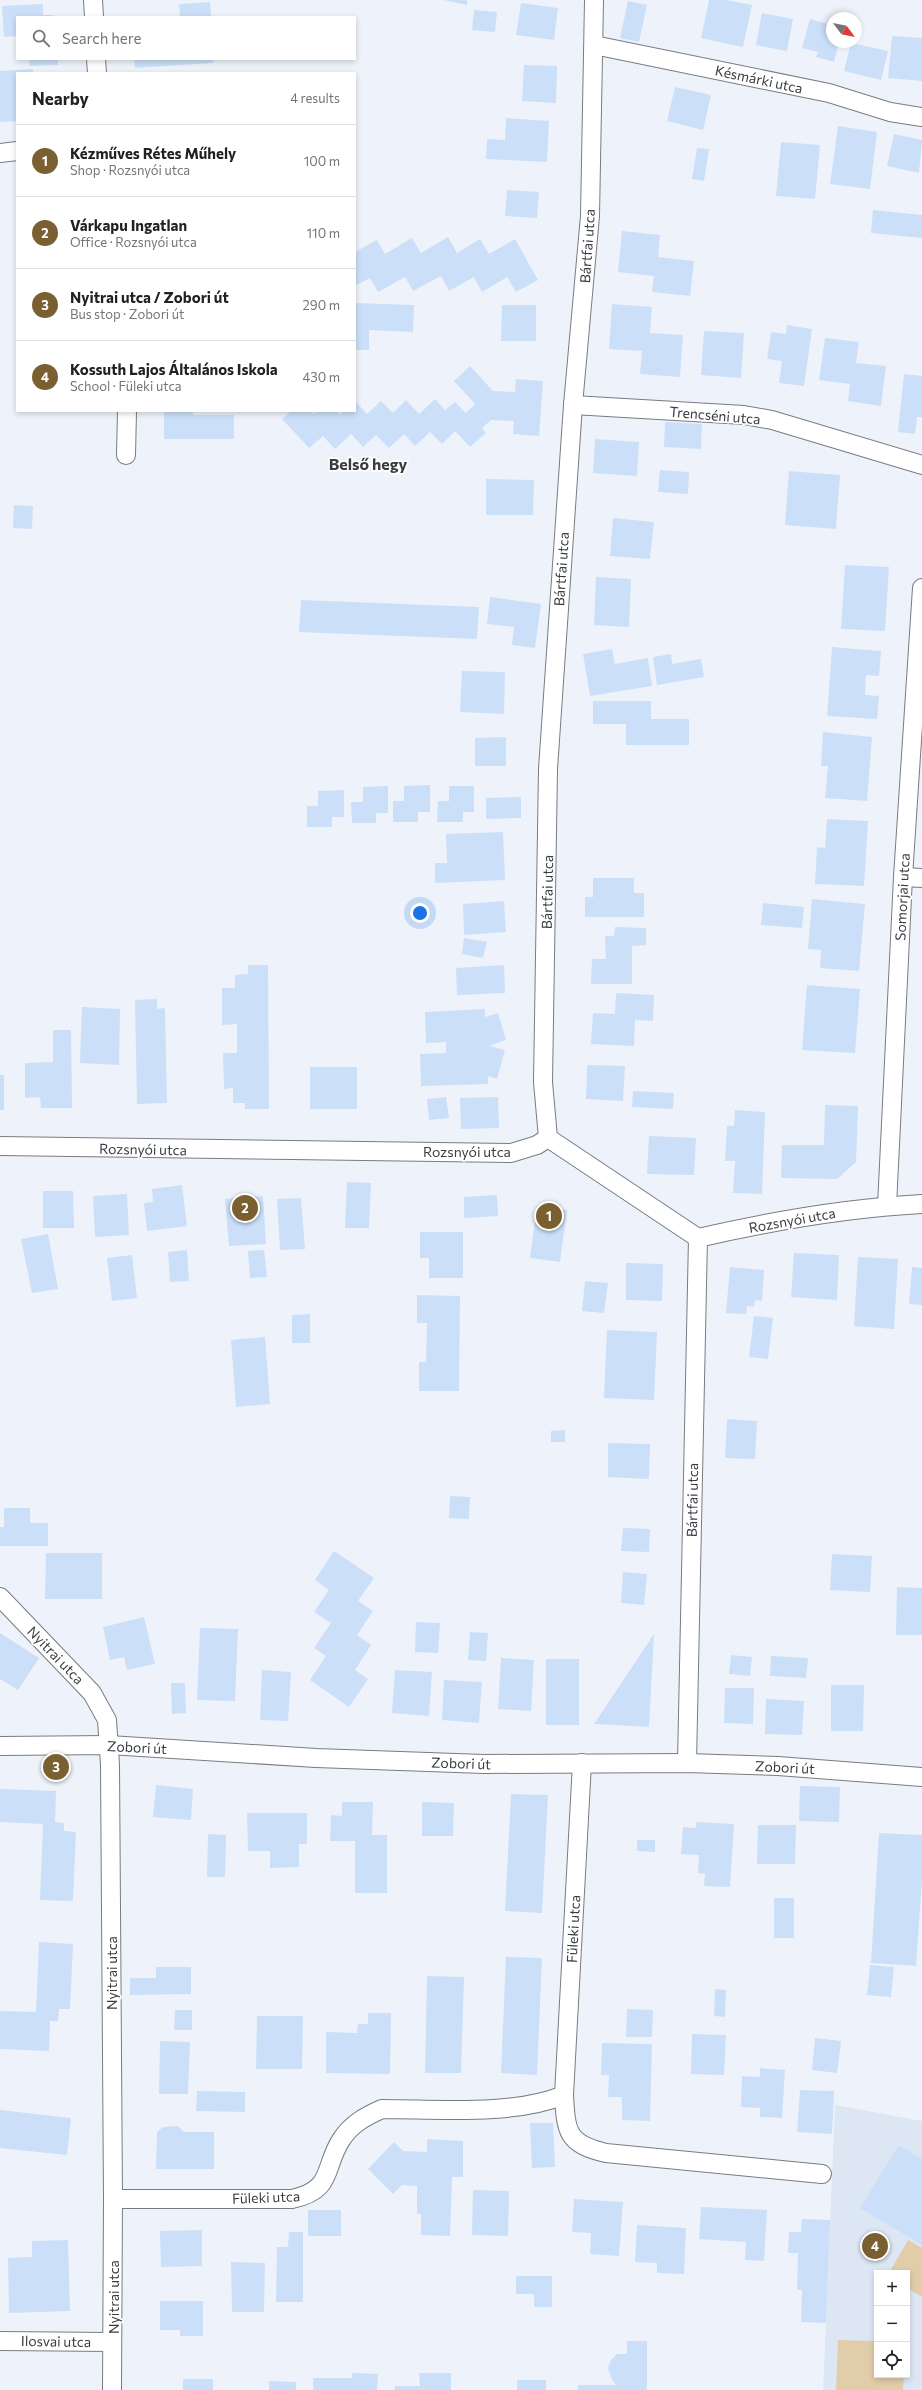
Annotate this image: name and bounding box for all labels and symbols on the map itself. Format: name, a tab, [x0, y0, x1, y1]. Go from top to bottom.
north arrow	[826, 12, 862, 48]
street label: Késmárki utca	[714, 61, 804, 97]
street label: Bártfai utca	[576, 208, 598, 284]
street label: Trencséni utca	[669, 403, 761, 427]
district label: Belső hegy	[329, 454, 408, 473]
street label: Bártfai utca	[550, 531, 572, 607]
street label: Somorjai utca	[891, 853, 913, 941]
street label: Bártfai utca	[538, 855, 556, 929]
your location	[410, 903, 430, 923]
street label: Rozsnyói utca	[99, 1140, 187, 1158]
street label: Rozsnyói utca	[423, 1143, 511, 1160]
pin: 2	[232, 1193, 258, 1223]
pin: 1	[536, 1201, 562, 1231]
street label: Rozsnyói utca	[747, 1204, 837, 1236]
street label: Bártfai utca	[683, 1463, 701, 1537]
street label: Nyitrai utca	[24, 1623, 88, 1687]
street label: Zobori út	[107, 1737, 168, 1757]
pin: 3	[43, 1752, 69, 1782]
street label: Zobori út	[431, 1753, 491, 1773]
street label: Zobori út	[755, 1757, 816, 1777]
street label: Füleki utca	[563, 1895, 583, 1963]
street label: Nyitrai utca	[103, 1936, 120, 2010]
street label: Füleki utca	[232, 2187, 300, 2207]
pin: 4	[862, 2231, 888, 2261]
street label: Nyitrai utca	[105, 2260, 122, 2334]
street label: Ilosvai utca	[21, 2332, 91, 2350]

